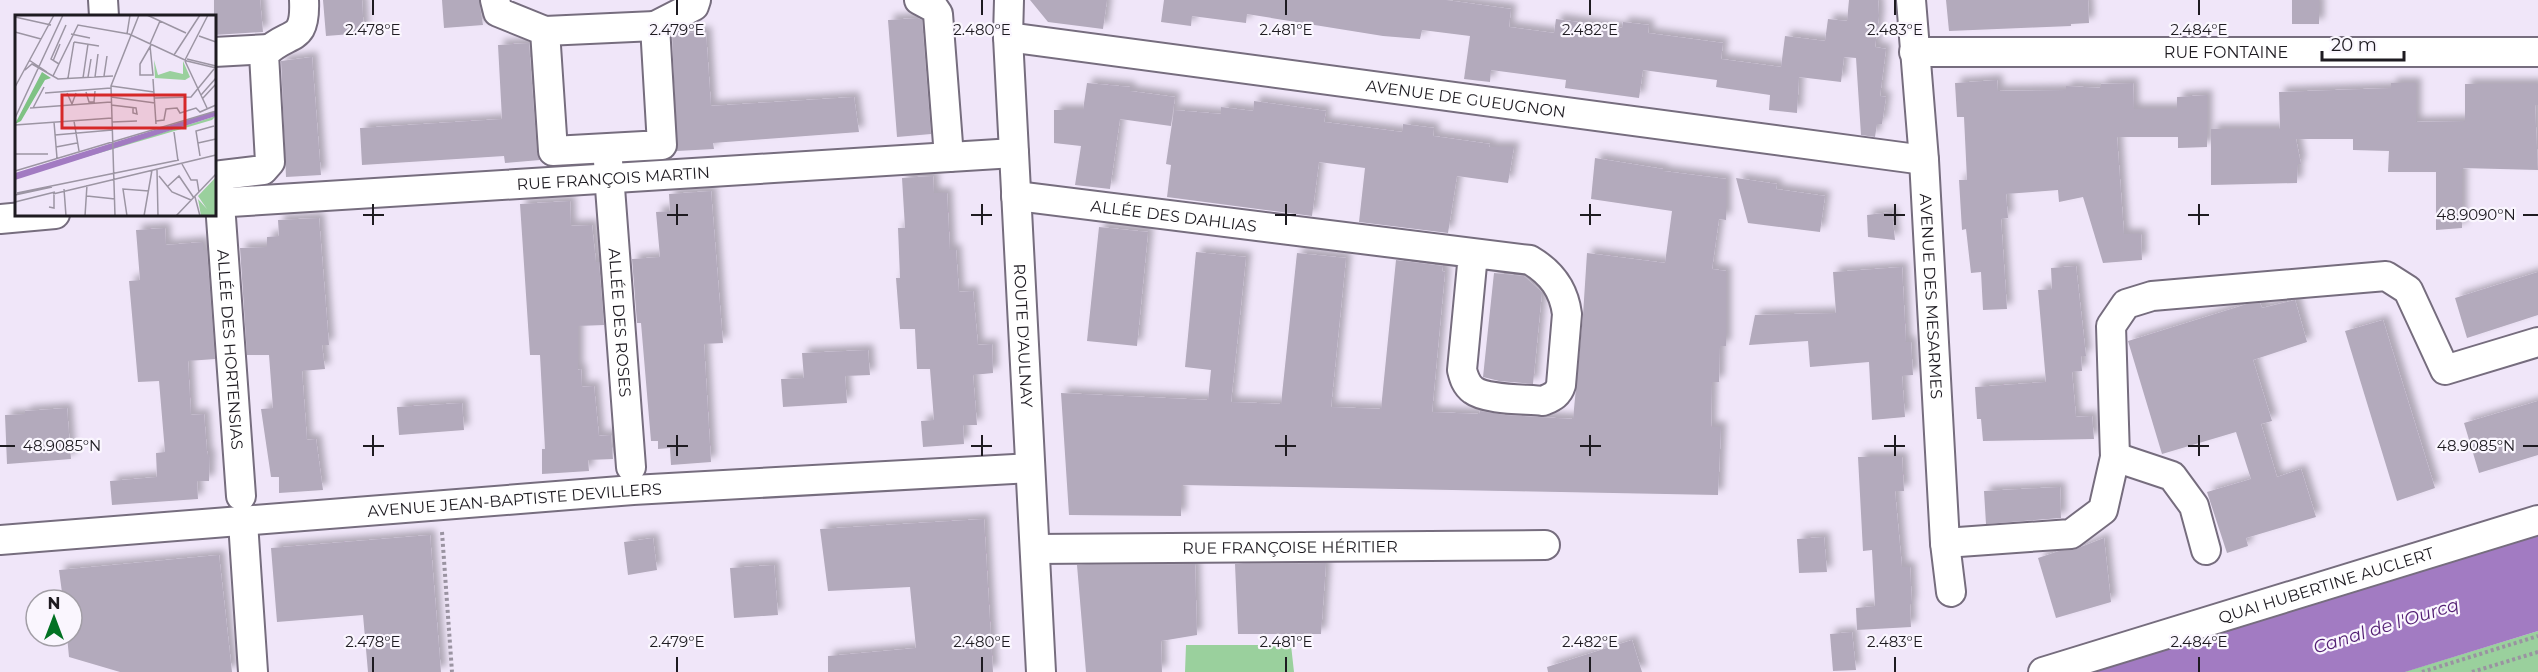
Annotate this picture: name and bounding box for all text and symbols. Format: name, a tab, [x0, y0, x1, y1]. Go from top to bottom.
inset map	[15, 15, 216, 216]
text: 2.478°E	[345, 20, 401, 39]
text: 2.479°E	[649, 20, 705, 39]
text: 2.480°E	[953, 20, 1011, 39]
text: 2.481°E	[1259, 20, 1313, 39]
text: 2.482°E	[1562, 20, 1618, 39]
text: 2.483°E	[1867, 20, 1923, 39]
text: 2.484°E	[2170, 20, 2228, 39]
scale bar	[2322, 24, 2404, 62]
text: 20 m	[2331, 34, 2377, 56]
street label: RUE FONTAINE	[2164, 43, 2288, 62]
street label: AVENUE DE GUEUGNON	[1365, 76, 1567, 121]
street label: RUE FRANÇOIS MARTIN	[516, 163, 711, 194]
street label: AVENUE DES MESARMES	[1916, 193, 1947, 400]
street label: ALLÉE DES DAHLIAS	[1090, 196, 1258, 235]
text: 48.9090°N	[2436, 205, 2516, 224]
street label: ALLÉE DES ROSES	[605, 247, 635, 398]
street label: ALLÉE DES HORTENSIAS	[214, 249, 247, 451]
street label: ROUTE D'AULNAY	[1010, 263, 1037, 409]
text: 48.9085°N	[23, 436, 101, 455]
text: 48.9085°N	[2437, 436, 2515, 455]
street label: AVENUE JEAN-BAPTISTE DEVILLERS	[366, 479, 662, 520]
street label: RUE FRANÇOISE HÉRITIER	[1182, 537, 1398, 557]
street label: QUAI HUBERTINE AUCLERT	[2216, 543, 2437, 627]
north arrow	[24, 588, 84, 648]
water label: Canal de l'Ourcq	[2310, 593, 2462, 659]
text: N	[48, 594, 60, 613]
text: 2.478°E	[345, 632, 401, 651]
text: 2.479°E	[649, 632, 705, 651]
text: 2.480°E	[953, 632, 1011, 651]
text: 2.481°E	[1259, 632, 1313, 651]
text: 2.482°E	[1562, 632, 1618, 651]
text: 2.483°E	[1867, 632, 1923, 651]
text: 2.484°E	[2170, 632, 2228, 651]

